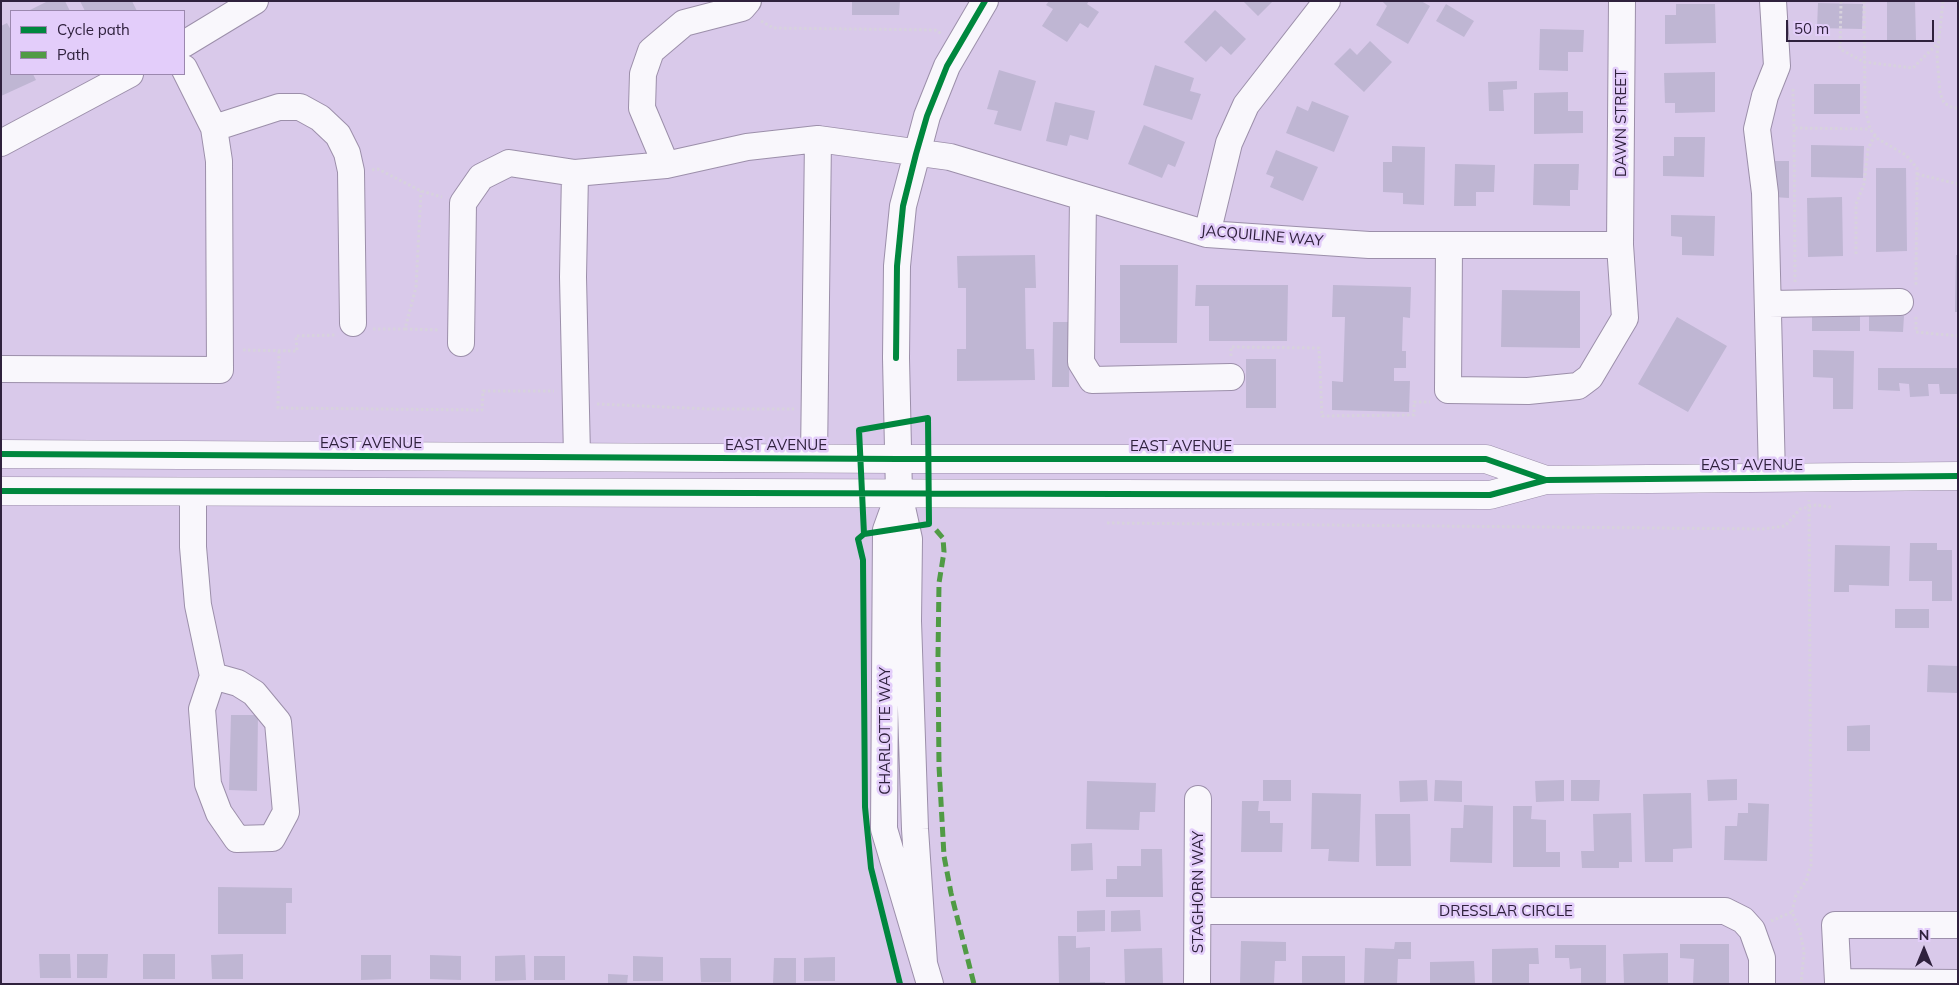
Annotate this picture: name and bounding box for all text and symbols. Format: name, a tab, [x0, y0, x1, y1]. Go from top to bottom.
legend	[10, 10, 185, 75]
scale bar	[1789, 10, 1936, 42]
text: 50 m	[1794, 19, 1829, 38]
text: Cycle path	[57, 20, 130, 39]
text: Path	[57, 45, 89, 64]
street label: DAWN STREET	[1612, 69, 1630, 177]
street label: JACQUILINE WAY	[1200, 222, 1324, 250]
street label: EAST AVENUE	[320, 434, 422, 452]
street label: EAST AVENUE	[725, 436, 827, 454]
street label: EAST AVENUE	[1130, 437, 1232, 455]
street label: EAST AVENUE	[1701, 456, 1803, 474]
street label: CHARLOTTE WAY	[876, 667, 894, 795]
street label: STAGHORN WAY	[1189, 831, 1207, 953]
street label: DRESSLAR CIRCLE	[1439, 902, 1573, 920]
north arrow	[1899, 925, 1949, 975]
text: N	[1919, 926, 1929, 944]

